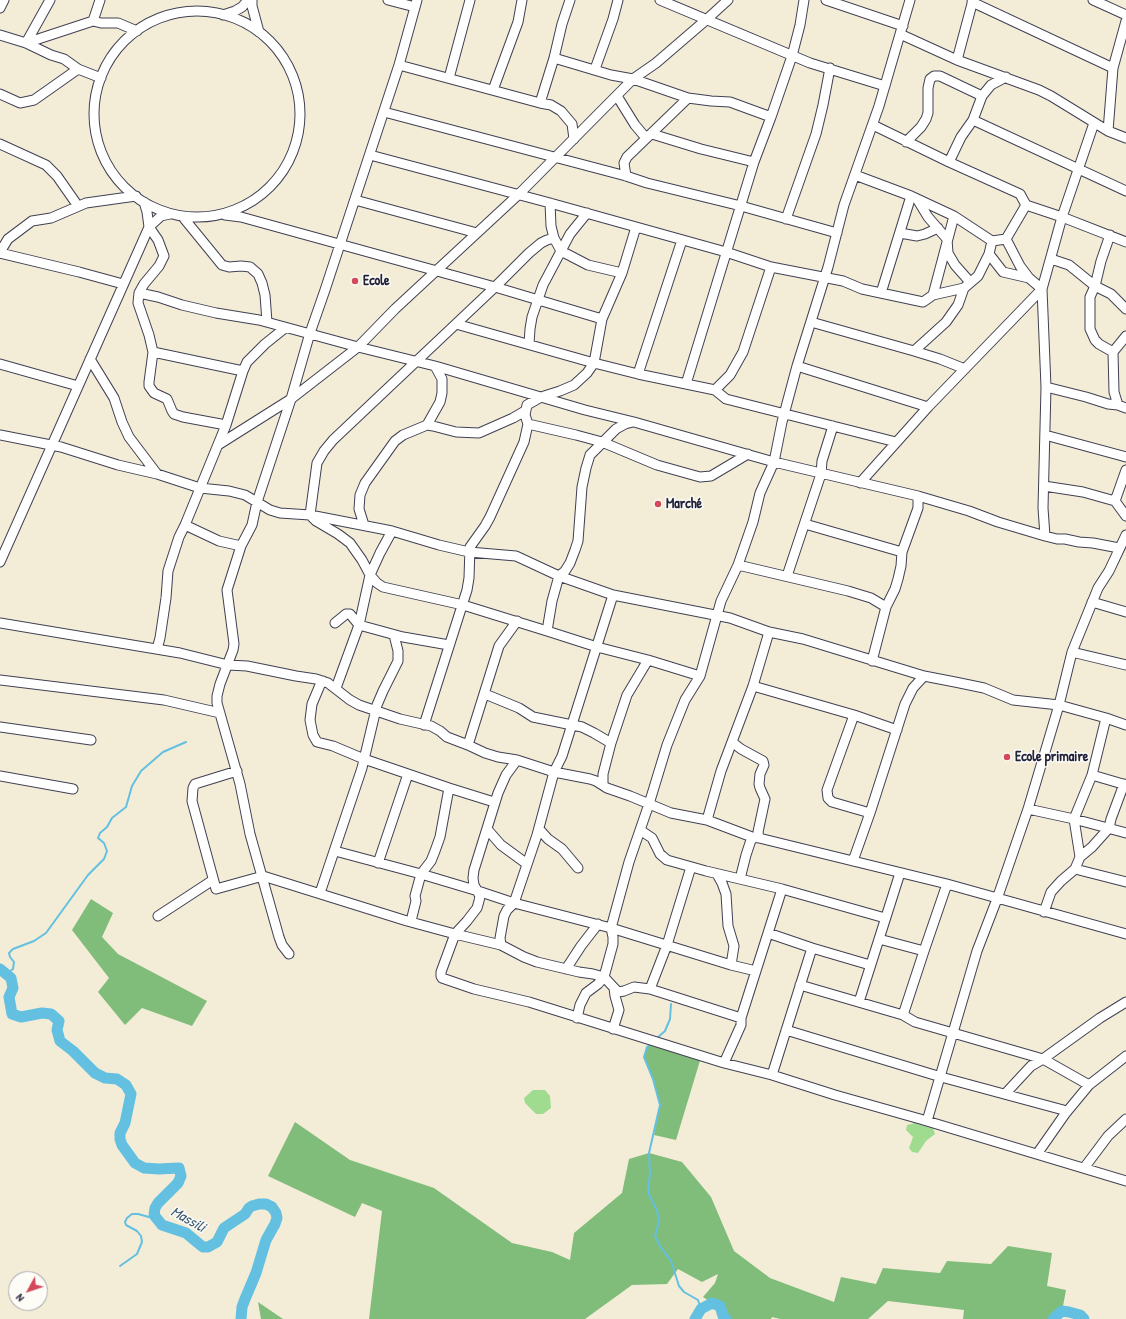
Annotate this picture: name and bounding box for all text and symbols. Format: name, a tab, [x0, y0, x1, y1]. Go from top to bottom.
place label: Ecole	[363, 273, 390, 289]
marker: Ecole	[350, 276, 360, 286]
place label: Marché	[666, 496, 702, 512]
marker: Marché	[653, 499, 663, 509]
place label: Ecole primaire	[1015, 749, 1088, 765]
marker: Ecole primaire	[1002, 752, 1012, 762]
water label: Massili	[167, 1203, 209, 1237]
north arrow	[8, 1271, 48, 1311]
text: N	[12, 1291, 27, 1305]

